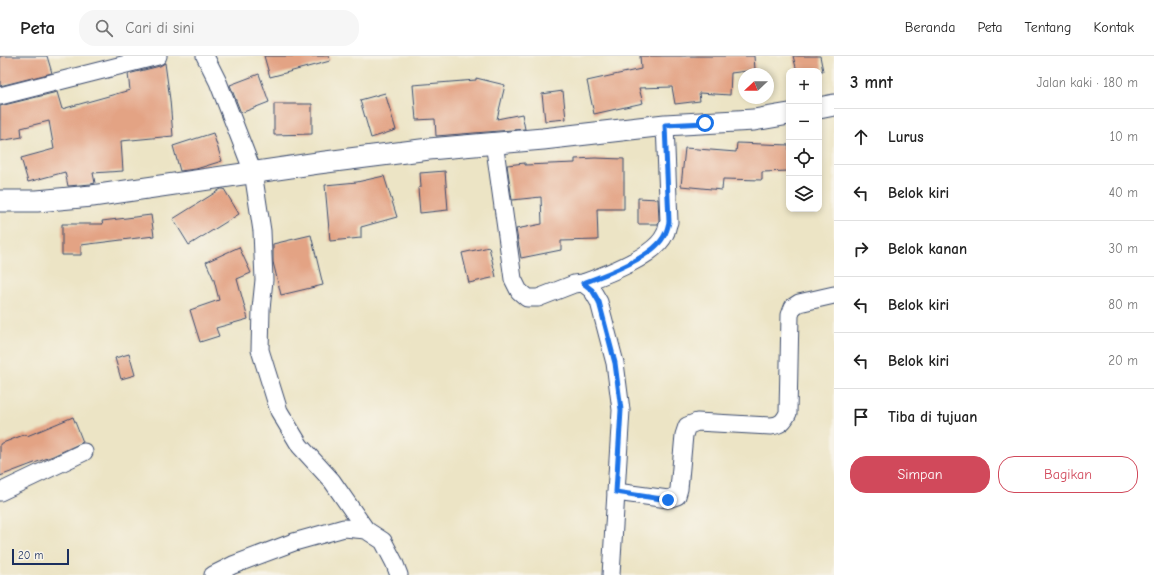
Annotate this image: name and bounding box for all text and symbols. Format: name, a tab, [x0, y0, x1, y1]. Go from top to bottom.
search box	[79, 10, 359, 46]
text: Peta	[20, 17, 55, 39]
icon: search	[93, 17, 115, 39]
text: Cari di sini	[125, 19, 194, 37]
text: Beranda	[905, 19, 955, 36]
text: Peta	[977, 19, 1002, 36]
text: Tentang	[1024, 19, 1071, 36]
text: Kontak	[1093, 19, 1134, 36]
north arrow	[738, 68, 774, 104]
map controls	[786, 68, 822, 212]
button: +	[786, 68, 822, 104]
text: 3 mnt	[850, 73, 893, 92]
text: Jalan kaki · 180 m	[1036, 75, 1138, 90]
button: −	[786, 104, 822, 140]
route start	[696, 114, 714, 132]
icon: ahead	[850, 126, 872, 148]
text: Lurus	[888, 128, 924, 146]
text: 10 m	[1110, 129, 1138, 144]
button: locate	[786, 140, 822, 176]
button: layers	[786, 176, 822, 212]
icon: left	[850, 182, 872, 204]
text: Belok kiri	[888, 184, 949, 202]
text: 40 m	[1109, 185, 1138, 200]
icon: right	[850, 238, 872, 260]
text: Belok kanan	[888, 240, 967, 258]
text: 30 m	[1108, 241, 1138, 256]
icon: left	[850, 294, 872, 316]
text: Belok kiri	[888, 296, 949, 314]
text: 80 m	[1108, 297, 1138, 312]
icon: left	[850, 350, 872, 372]
text: Belok kiri	[888, 352, 949, 370]
text: 20 m	[1108, 353, 1138, 368]
icon: arrive	[850, 406, 872, 428]
text: Tiba di tujuan	[888, 408, 977, 426]
button: Simpan	[850, 456, 990, 493]
button: Bagikan	[998, 456, 1138, 493]
route end	[659, 491, 677, 509]
scale bar	[12, 547, 69, 566]
text: 20 m	[18, 549, 43, 562]

